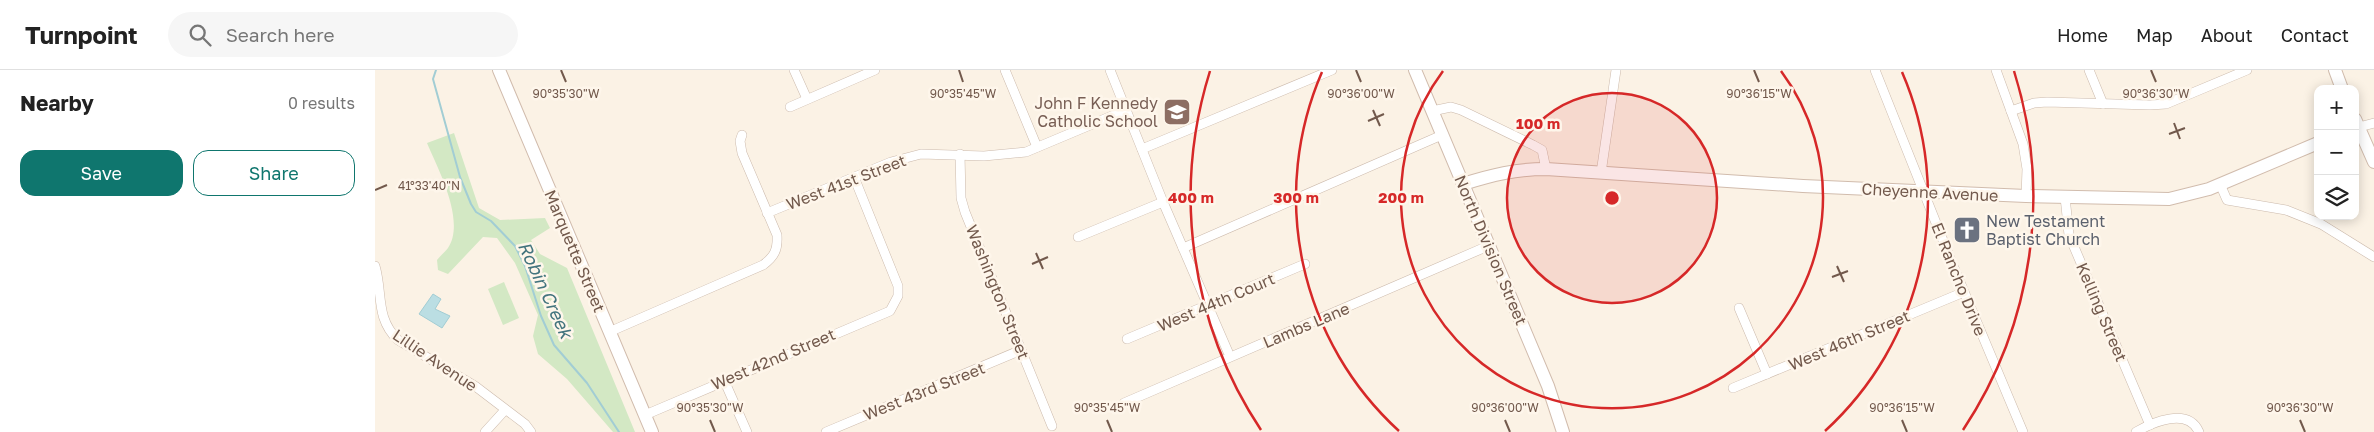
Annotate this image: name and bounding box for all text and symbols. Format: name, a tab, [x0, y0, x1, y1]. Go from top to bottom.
search box	[168, 12, 518, 57]
text: Turnpoint	[25, 20, 138, 49]
icon: search	[186, 21, 214, 49]
text: Search here	[226, 23, 335, 46]
text: Home	[2057, 24, 2108, 46]
text: Map	[2136, 24, 2173, 46]
text: About	[2201, 24, 2253, 46]
text: Contact	[2281, 24, 2349, 46]
map controls	[2314, 85, 2359, 220]
button: +	[2314, 85, 2359, 130]
text: 90°35'30"W	[533, 86, 600, 101]
text: 90°35'45"W	[930, 86, 997, 101]
text: 90°36'00"W	[1327, 86, 1395, 101]
text: 90°36'15"W	[1726, 86, 1792, 101]
text: 90°36'30"W	[2122, 86, 2190, 101]
text: Nearby	[20, 90, 94, 116]
text: 0 results	[288, 93, 355, 113]
place label: John F Kennedy Catholic School	[1035, 93, 1158, 131]
school or university icon: John F Kennedy Catholic School	[1162, 97, 1192, 127]
text: 100 m	[1516, 114, 1560, 132]
button: −	[2314, 130, 2359, 175]
button: Save	[20, 150, 183, 196]
button: Share	[193, 150, 355, 196]
street label: West 41st Street	[783, 150, 909, 214]
street label: North Division Street	[1450, 172, 1532, 328]
button: layers	[2314, 175, 2359, 220]
text: 41°33'40"N	[398, 178, 460, 193]
street label: Cheyenne Avenue	[1861, 178, 1999, 206]
street label: Marquette Street	[540, 187, 610, 315]
text: 400 m	[1168, 188, 1214, 206]
text: 300 m	[1273, 188, 1319, 206]
text: 200 m	[1378, 188, 1424, 206]
centre of rings	[1603, 189, 1621, 207]
place label: New Testament Baptist Church	[1986, 211, 2105, 249]
church icon: New Testament Baptist Church	[1952, 215, 1982, 245]
street label: El Rancho Drive	[1927, 219, 1991, 339]
street label: Washington Street	[962, 222, 1034, 362]
water label: Robin Creek	[514, 238, 579, 343]
street label: Kelling Street	[2072, 260, 2132, 364]
street label: West 44th Court	[1154, 268, 1278, 336]
street label: Lambs Lane	[1260, 298, 1352, 352]
street label: West 46th Street	[1785, 305, 1913, 375]
street label: Lillie Avenue	[389, 324, 481, 396]
street label: West 42nd Street	[708, 324, 838, 394]
street label: West 43rd Street	[860, 358, 988, 424]
text: 90°35'30"W	[677, 400, 744, 415]
text: 90°35'45"W	[1074, 400, 1141, 415]
text: 90°36'00"W	[1471, 400, 1539, 415]
text: 90°36'15"W	[1869, 400, 1935, 415]
text: 90°36'30"W	[2266, 400, 2334, 415]

